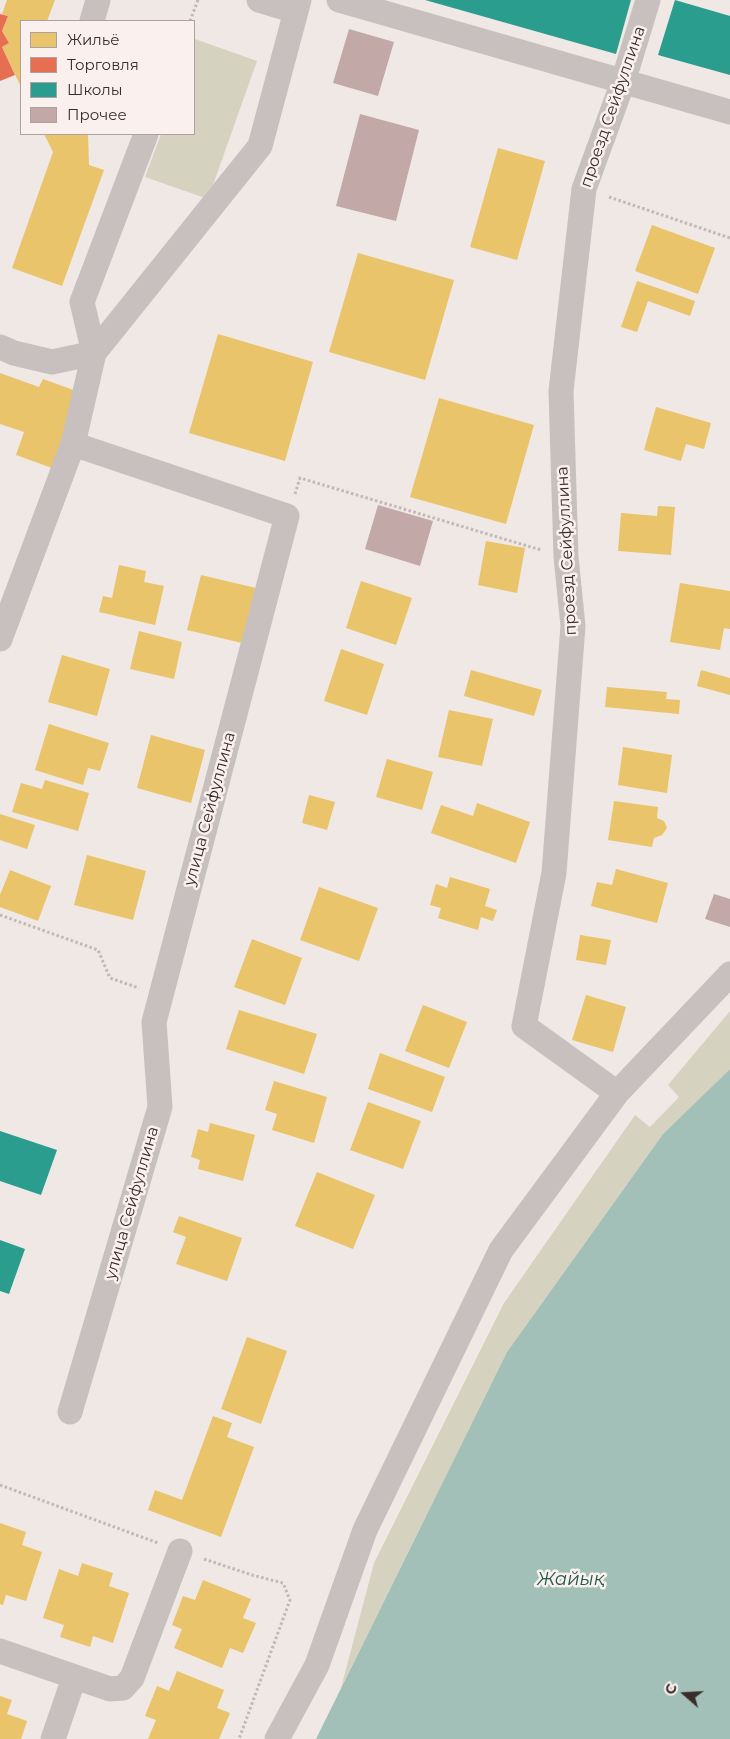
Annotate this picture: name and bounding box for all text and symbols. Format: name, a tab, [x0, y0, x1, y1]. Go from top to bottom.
legend	[20, 20, 195, 135]
street label: проезд Сейфуллина	[576, 24, 650, 190]
text: Жильё	[67, 30, 120, 49]
text: Торговля	[67, 55, 139, 74]
text: Школы	[67, 80, 123, 99]
text: Прочее	[67, 105, 127, 124]
street label: проезд Сейфуллина	[553, 466, 581, 636]
street label: улица Сейфуллина	[180, 730, 240, 888]
street label: улица Сейфуллина	[101, 1124, 163, 1282]
water label: Жайық	[537, 1569, 605, 1591]
north arrow	[660, 1669, 710, 1719]
text: С	[661, 1681, 681, 1697]

